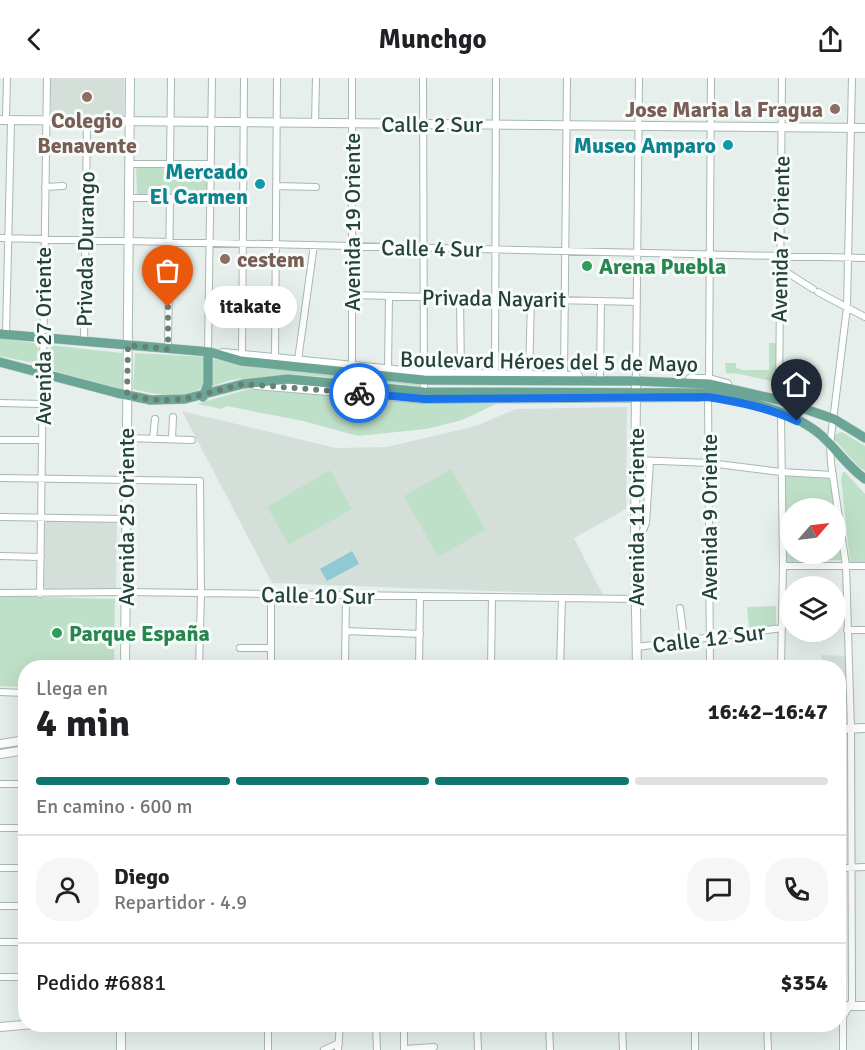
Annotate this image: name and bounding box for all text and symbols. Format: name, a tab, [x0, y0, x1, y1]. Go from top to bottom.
icon: back	[18, 23, 51, 56]
text: Munchgo	[378, 23, 487, 56]
icon: share	[814, 23, 847, 56]
marker: Colegio Benavente	[80, 90, 94, 104]
place label: Jose Maria la Fragua	[625, 96, 823, 123]
marker: Jose Maria la Fragua	[828, 102, 842, 116]
place label: Colegio Benavente	[37, 107, 137, 159]
street label: Calle 2 Sur	[381, 111, 483, 138]
place label: Museo Amparo	[574, 132, 716, 159]
street label: Avenida 19 Oriente	[339, 133, 366, 311]
marker: Museo Amparo	[721, 138, 735, 152]
street label: Avenida 7 Oriente	[766, 155, 795, 323]
place label: Mercado El Carmen	[150, 158, 248, 210]
street label: Privada Durango	[71, 171, 100, 327]
marker: Mercado El Carmen	[253, 177, 267, 191]
street label: Calle 4 Sur	[381, 234, 483, 263]
pin	[142, 245, 193, 307]
place label: cestem	[237, 246, 305, 273]
street label: Avenida 27 Oriente	[30, 247, 57, 425]
marker: cestem	[218, 252, 232, 266]
place label: Arena Puebla	[599, 253, 726, 280]
icon: bag	[151, 254, 184, 287]
marker: Arena Puebla	[580, 259, 594, 273]
street label: Privada Nayarit	[422, 284, 567, 313]
callout: itakate	[204, 286, 297, 328]
text: itakate	[220, 294, 281, 319]
street label: Boulevard Héroes del 5 de Mayo	[400, 345, 698, 378]
pin	[771, 359, 822, 421]
courier	[329, 363, 389, 423]
icon: home	[780, 368, 813, 401]
icon: bike	[343, 377, 376, 410]
street label: Avenida 25 Oriente	[113, 428, 140, 606]
street label: Avenida 11 Oriente	[623, 428, 650, 606]
street label: Avenida 9 Oriente	[696, 434, 723, 600]
north arrow	[780, 498, 846, 564]
map controls	[780, 498, 846, 642]
button: layers	[780, 576, 846, 642]
street label: Calle 10 Sur	[261, 581, 375, 610]
street label: Calle 12 Sur	[651, 618, 767, 659]
place label: Parque España	[69, 620, 210, 647]
marker: Parque España	[50, 626, 64, 640]
text: Llega en	[36, 676, 108, 701]
text: 16:42–16:47	[708, 698, 828, 725]
text: 4 min	[36, 699, 130, 747]
text: En camino · 600 m	[36, 794, 193, 819]
button: person	[36, 858, 99, 921]
button: chat	[687, 858, 750, 921]
button: phone	[765, 858, 828, 921]
text: Diego	[114, 863, 169, 890]
text: Repartidor · 4.9	[114, 890, 247, 915]
text: Pedido #6881	[36, 969, 166, 996]
text: $354	[780, 969, 828, 996]

